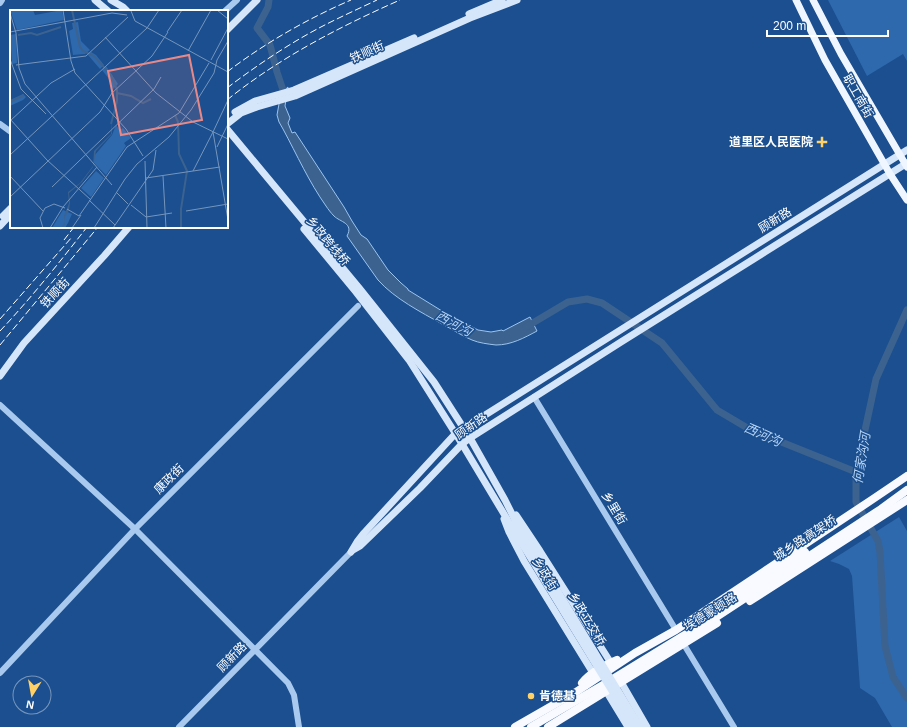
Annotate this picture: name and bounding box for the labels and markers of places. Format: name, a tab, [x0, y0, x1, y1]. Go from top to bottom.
place label: 道里区人民医院	[729, 135, 813, 149]
marker: 道里区人民医院	[816, 136, 828, 148]
place label: 肯德基	[539, 689, 575, 703]
marker: 肯德基	[526, 691, 536, 701]

